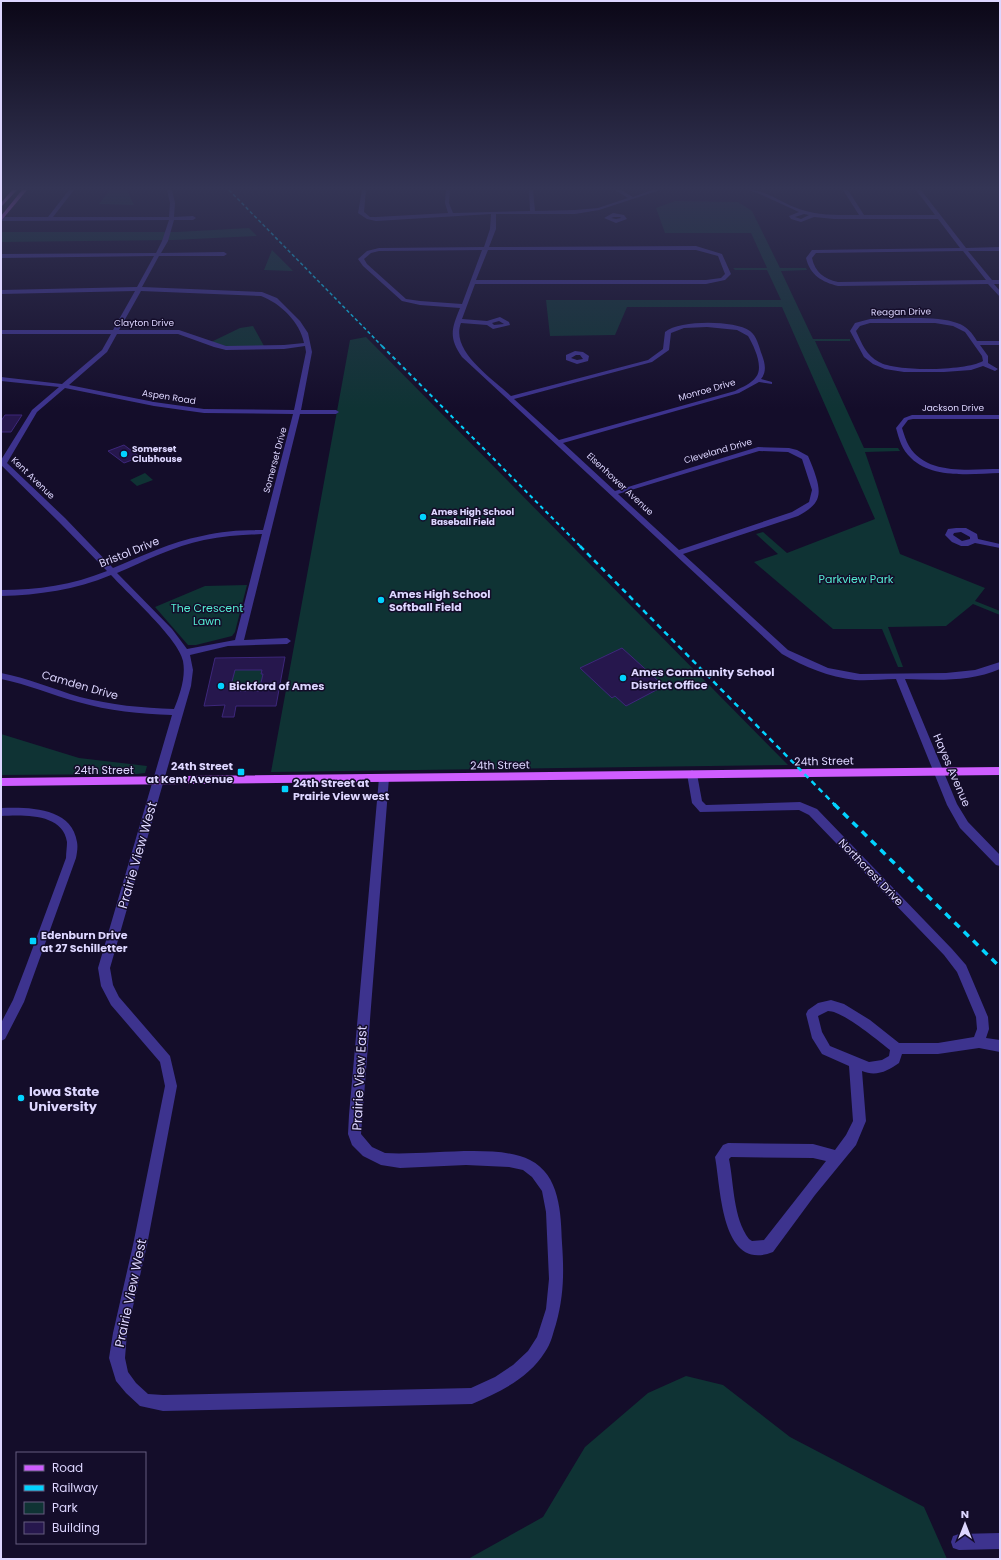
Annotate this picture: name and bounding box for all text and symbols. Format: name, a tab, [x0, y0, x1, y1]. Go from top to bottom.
street label: Reagan Drive	[871, 305, 932, 319]
street label: Clayton Drive	[114, 317, 174, 329]
street label: Monroe Drive	[677, 376, 737, 404]
street label: Aspen Road	[141, 387, 197, 407]
street label: Jackson Drive	[922, 402, 984, 414]
street label: Somerset Drive	[260, 425, 290, 494]
street label: Cleveland Drive	[682, 435, 754, 466]
place label: Somerset Clubhouse	[132, 443, 183, 465]
marker: Somerset Clubhouse	[119, 449, 129, 459]
street label: Eisenhower Avenue	[584, 450, 656, 518]
street label: Kent Avenue	[9, 454, 58, 502]
place label: Ames High School Baseball Field	[431, 506, 514, 528]
marker: Ames High School Baseball Field	[418, 512, 428, 522]
street label: Bristol Drive	[97, 533, 162, 571]
park label: Parkview Park	[819, 571, 894, 587]
place label: Ames High School Softball Field	[389, 586, 491, 615]
marker: Ames High School Softball Field	[376, 595, 386, 605]
park label: The Crescent Lawn	[171, 600, 243, 629]
place label: Ames Community School District Office	[631, 664, 775, 693]
street label: Camden Drive	[40, 666, 120, 704]
marker: Ames Community School District Office	[618, 673, 628, 683]
place label: Bickford of Ames	[229, 678, 324, 694]
marker: Bickford of Ames	[216, 681, 226, 691]
street label: Hayes Avenue	[929, 731, 975, 809]
street label: 24th Street	[794, 752, 854, 770]
street label: 24th Street	[470, 756, 530, 774]
place label: 24th Street at Kent Avenue	[147, 758, 234, 787]
street label: 24th Street	[74, 762, 134, 778]
marker: 24th Street at Kent Avenue	[236, 767, 246, 777]
place label: 24th Street at Prairie View west	[293, 775, 390, 804]
marker: 24th Street at Prairie View west	[280, 784, 290, 794]
street label: Prairie View West	[113, 799, 162, 911]
street label: Northcrest Drive	[835, 835, 907, 909]
place label: Edenburn Drive at 27 Schilletter	[41, 927, 128, 956]
marker: Edenburn Drive at 27 Schilletter	[28, 936, 38, 946]
street label: Prairie View East	[347, 1025, 372, 1131]
place label: Iowa State University	[29, 1082, 99, 1116]
marker: Iowa State University	[16, 1093, 26, 1103]
street label: Prairie View West	[110, 1237, 151, 1349]
legend	[16, 1452, 146, 1544]
text: Road	[52, 1459, 83, 1476]
text: Railway	[52, 1479, 98, 1496]
text: Park	[52, 1499, 79, 1516]
north arrow	[945, 1504, 985, 1544]
text: N	[961, 1506, 969, 1522]
text: Building	[52, 1519, 100, 1536]

